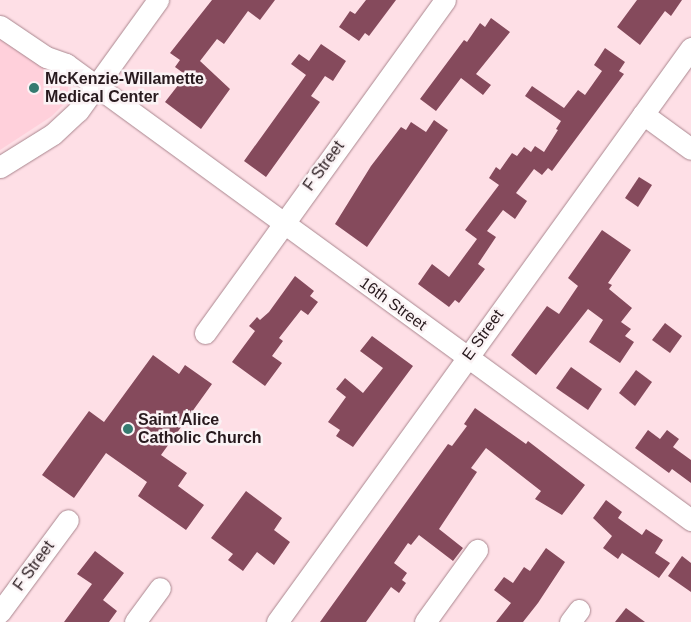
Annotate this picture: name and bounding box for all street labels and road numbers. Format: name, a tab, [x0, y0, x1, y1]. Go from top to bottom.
street label: F Street	[300, 137, 348, 195]
street label: 16th Street	[356, 273, 430, 335]
street label: E Street	[458, 306, 508, 364]
street label: F Street	[10, 537, 58, 595]

